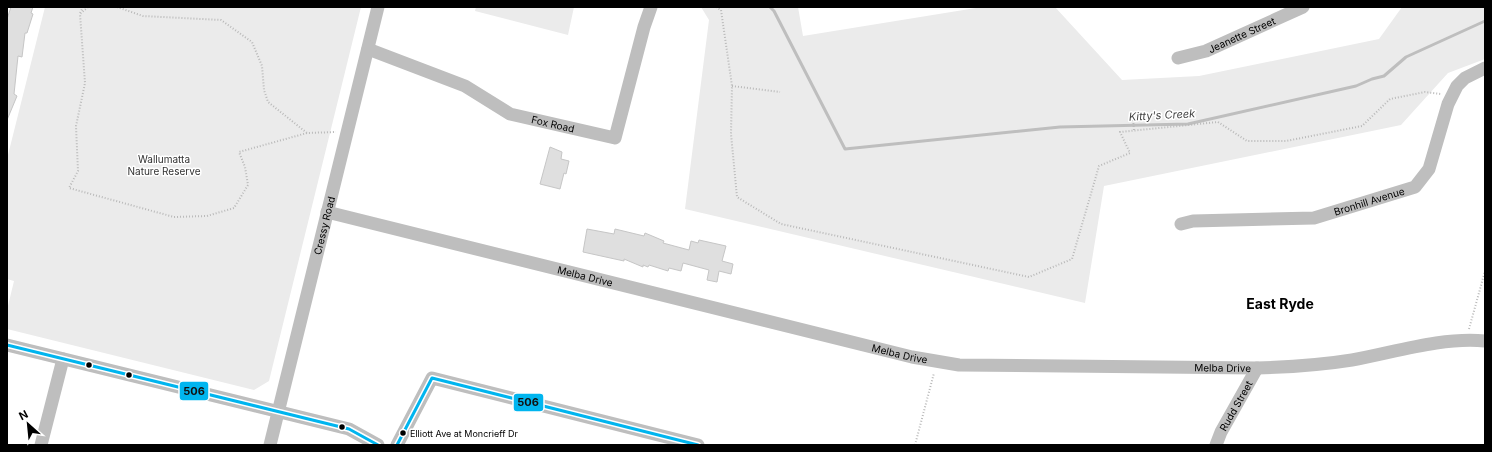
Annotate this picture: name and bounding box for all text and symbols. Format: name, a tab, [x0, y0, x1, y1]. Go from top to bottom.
street label: Jeanette Street	[1206, 14, 1278, 55]
water label: Kitty's Creek	[1128, 106, 1197, 124]
street label: Fox Road	[530, 113, 576, 135]
park label: Wallumatta Nature Reserve	[128, 153, 201, 177]
street label: Bronhill Avenue	[1332, 185, 1406, 218]
street label: Cressy Road	[311, 195, 337, 256]
street label: Melba Drive	[556, 263, 614, 289]
district label: East Ryde	[1246, 295, 1314, 312]
street label: Melba Drive	[871, 341, 929, 366]
unlabelled marker	[84, 360, 94, 370]
street label: Melba Drive	[1194, 361, 1251, 374]
unlabelled marker	[124, 370, 134, 380]
street label: Rudd Street	[1217, 378, 1255, 433]
line badge: 506	[179, 381, 209, 401]
text: 506	[183, 384, 205, 398]
line badge: 506	[513, 393, 544, 412]
text: 506	[517, 395, 539, 409]
north arrow	[8, 404, 48, 444]
text: N	[17, 407, 30, 423]
unlabelled marker	[337, 422, 347, 432]
marker: Elliott Ave at Moncrieff Dr	[398, 428, 408, 438]
place label: Elliott Ave at Moncrieff Dr	[410, 428, 519, 439]

